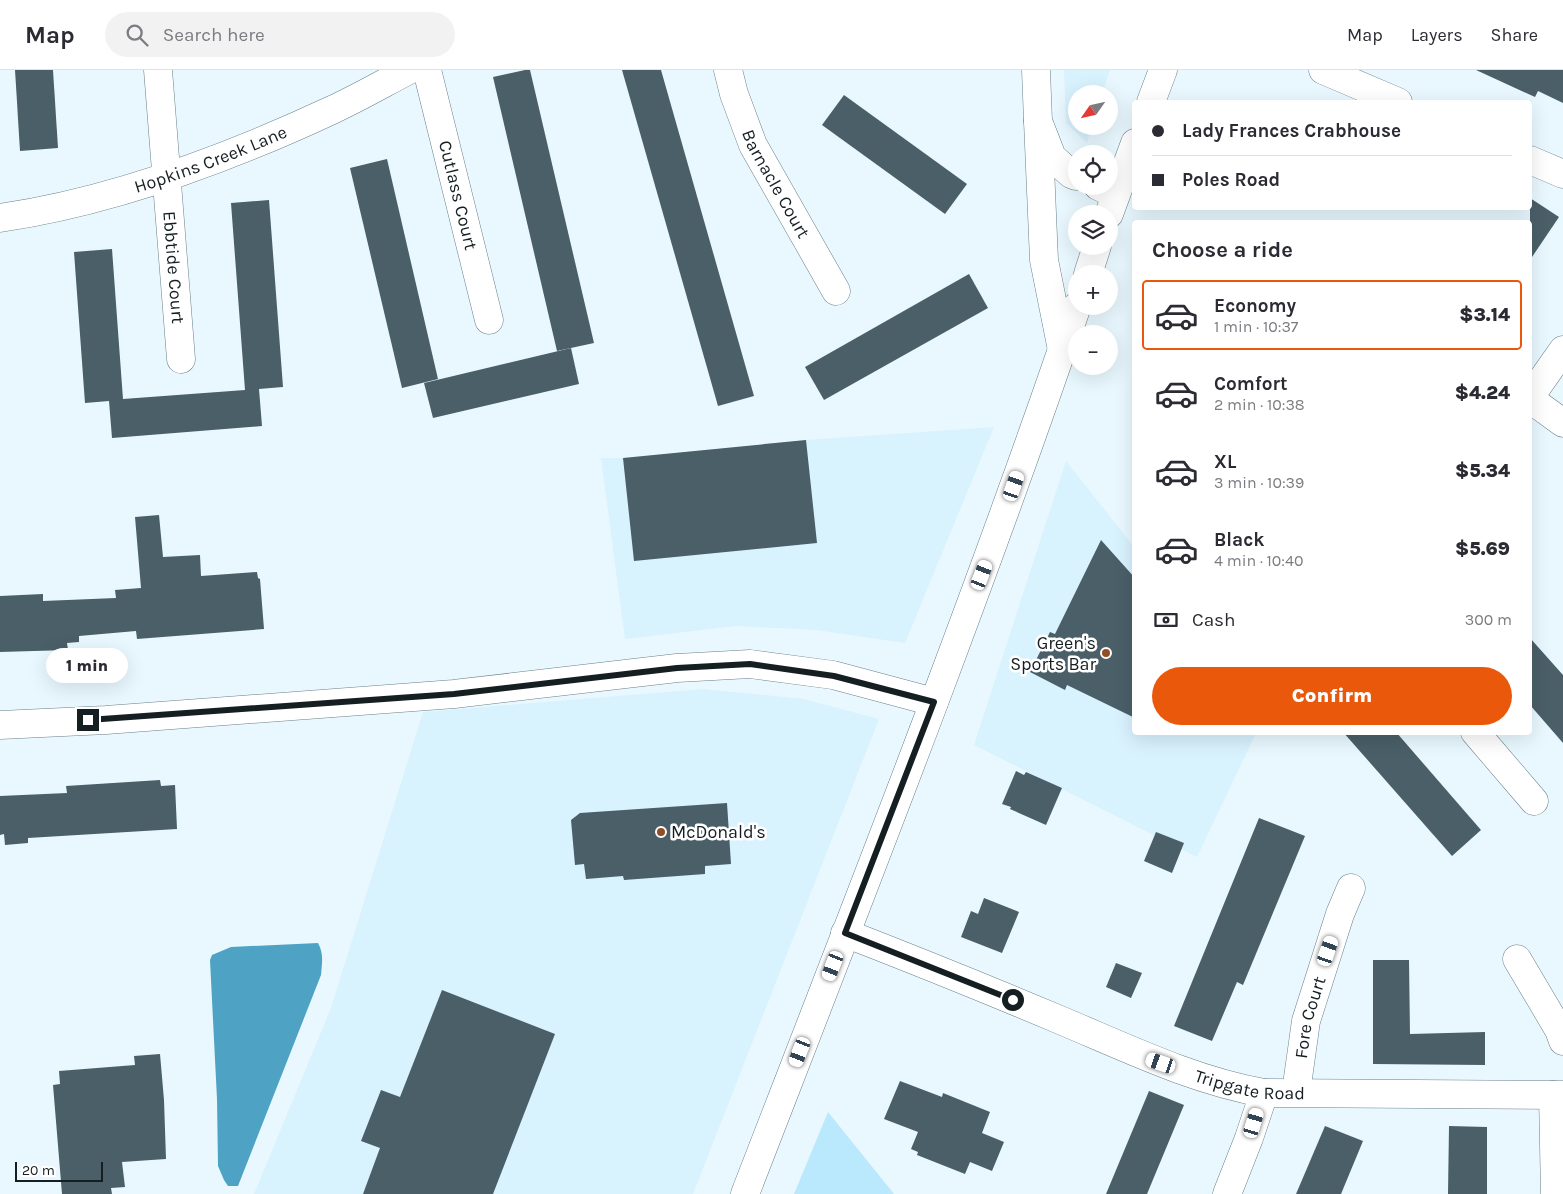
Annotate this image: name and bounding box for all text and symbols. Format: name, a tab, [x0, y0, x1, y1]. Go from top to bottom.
search box	[105, 12, 455, 57]
text: Map	[25, 21, 75, 49]
icon: search	[123, 21, 151, 49]
text: Search here	[163, 24, 265, 46]
text: Map	[1347, 24, 1383, 46]
text: Layers	[1411, 24, 1463, 46]
text: Share	[1491, 24, 1538, 46]
north arrow	[1068, 85, 1118, 135]
map controls	[1068, 85, 1118, 375]
text: Lady Frances Crabhouse	[1182, 120, 1401, 142]
street label: Hopkins Creek Lane	[131, 121, 290, 198]
street label: Barnacle Court	[737, 126, 815, 242]
street label: Cutlass Court	[434, 138, 482, 252]
button: locate	[1068, 145, 1118, 195]
text: Poles Road	[1182, 169, 1280, 191]
button: layers	[1068, 205, 1118, 255]
street label: Ebbtide Court	[158, 210, 189, 325]
text: Choose a ride	[1152, 237, 1293, 263]
button: +	[1068, 265, 1118, 315]
icon: car	[1154, 293, 1199, 338]
text: Economy	[1214, 295, 1296, 317]
text: $3.14	[1459, 304, 1510, 326]
text: 1 min · 10:37	[1214, 317, 1298, 336]
button: −	[1068, 325, 1118, 375]
icon: car	[1154, 371, 1199, 416]
text: Comfort	[1214, 373, 1288, 395]
text: $4.24	[1455, 382, 1510, 404]
text: 2 min · 10:38	[1214, 395, 1305, 414]
icon: car	[1154, 449, 1199, 494]
text: XL	[1214, 451, 1236, 473]
text: $5.34	[1455, 460, 1510, 482]
car	[1002, 469, 1025, 503]
text: 3 min · 10:39	[1214, 473, 1304, 492]
icon: car	[1154, 527, 1199, 572]
text: Black	[1214, 529, 1265, 551]
text: $5.69	[1455, 538, 1510, 560]
text: 4 min · 10:40	[1214, 551, 1304, 570]
car	[969, 558, 994, 592]
icon: cash	[1152, 606, 1180, 634]
text: Cash	[1192, 609, 1236, 631]
text: 300 m	[1465, 610, 1512, 629]
place label: Green's Sports Bar	[1010, 632, 1096, 675]
marker: Green's Sports Bar	[1100, 647, 1112, 659]
callout: 1 min	[47, 648, 129, 682]
text: 1 min	[66, 656, 108, 675]
button: Confirm	[1152, 667, 1512, 725]
route end	[77, 709, 99, 731]
place label: McDonald's	[671, 821, 766, 843]
marker: McDonald's	[655, 826, 667, 838]
car	[1316, 934, 1339, 968]
car	[820, 949, 845, 983]
street label: Fore Court	[1290, 973, 1331, 1060]
route start	[1002, 989, 1024, 1011]
car	[787, 1035, 812, 1069]
car	[1144, 1051, 1177, 1075]
street label: Tripgate Road	[1192, 1065, 1305, 1104]
car	[1242, 1106, 1265, 1140]
scale bar	[15, 1159, 102, 1182]
text: 20 m	[22, 1162, 55, 1179]

